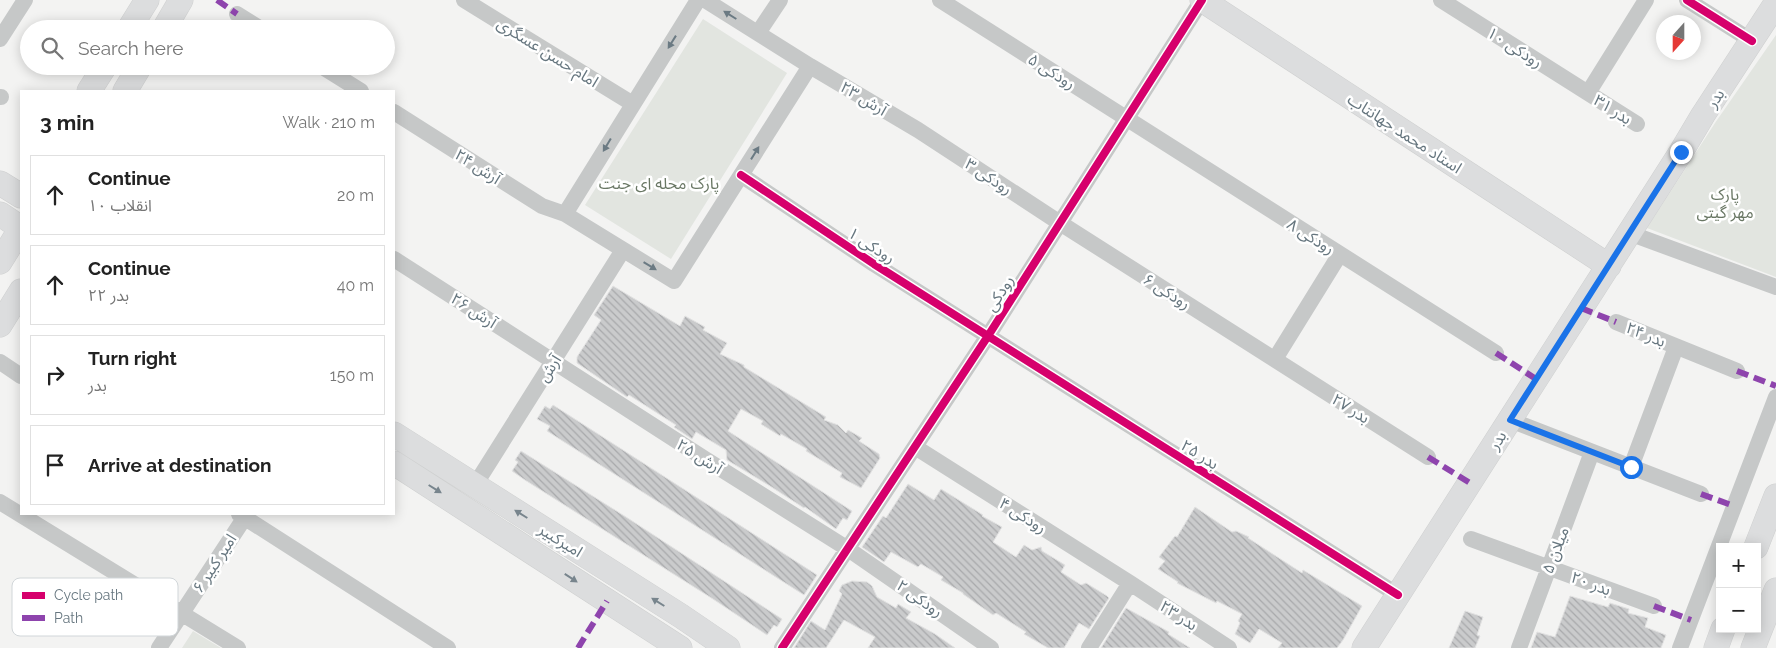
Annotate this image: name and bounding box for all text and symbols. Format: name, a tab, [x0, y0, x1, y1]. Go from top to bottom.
one-way arrow	[723, 11, 736, 20]
street label: امام حسن عسگری	[492, 14, 602, 94]
north arrow	[1656, 15, 1701, 60]
search box	[20, 20, 395, 75]
street label: رودکی ۱۰	[1484, 23, 1546, 72]
icon: search	[38, 34, 66, 62]
one-way arrow	[667, 35, 677, 48]
text: Search here	[78, 37, 184, 59]
street label: رودکی ۵	[1025, 50, 1079, 93]
street label: آرش ۲۳	[837, 77, 892, 120]
street label: بدر	[1702, 85, 1729, 112]
street label: استاد محمد جهانتاب	[1344, 89, 1465, 177]
street label: بدر ۳۱	[1590, 90, 1635, 128]
text: 3 min	[40, 110, 94, 135]
text: Walk · 210 m	[283, 113, 375, 132]
one-way arrow	[603, 139, 612, 152]
route end	[1670, 141, 1693, 164]
street label: آرش ۲۴	[451, 145, 505, 189]
one-way arrow	[751, 146, 760, 160]
street label: رودکی ۳	[962, 154, 1016, 199]
text: Continue	[88, 167, 171, 189]
park label: پارک محله ای جنت	[599, 174, 719, 194]
icon: ahead	[41, 181, 69, 209]
park label: پارک مهر گیتی	[1696, 185, 1754, 222]
text: 20 m	[337, 186, 374, 205]
text: انقلاب ۱۰	[88, 196, 152, 215]
street label: رودکی ۸	[1284, 215, 1338, 258]
street label: رودکی ۱	[845, 223, 899, 268]
text: Continue	[88, 257, 171, 279]
one-way arrow	[643, 262, 656, 271]
street label: رودکی ۶	[1140, 270, 1194, 313]
icon: ahead	[41, 271, 69, 299]
street label: رودکی	[981, 272, 1018, 315]
text: 40 m	[337, 276, 374, 295]
text: بدر ۲۲	[88, 286, 129, 305]
street label: آرش ۲۶	[447, 289, 501, 333]
street label: بدر ۲۴	[1623, 318, 1668, 351]
text: Turn right	[88, 347, 177, 369]
street label: آرش	[534, 350, 566, 385]
icon: right	[41, 361, 69, 389]
text: 150 m	[330, 366, 374, 385]
text: بدر	[88, 376, 107, 395]
street label: بدر ۲۷	[1328, 389, 1373, 427]
street label: بدر	[1484, 427, 1510, 454]
street label: آرش ۲۵	[673, 435, 727, 479]
street label: بدر ۲۵	[1177, 435, 1222, 473]
icon: arrive	[41, 451, 69, 479]
text: Arrive at destination	[88, 454, 272, 476]
route start	[1620, 456, 1643, 479]
one-way arrow	[429, 484, 442, 494]
street label: رودکی ۴	[996, 494, 1050, 537]
one-way arrow	[514, 510, 528, 519]
street label: امیرکبیر	[534, 519, 586, 561]
street label: میلان ۵	[1538, 524, 1573, 576]
street label: امیر کبیر ۶	[188, 530, 240, 596]
map controls	[1716, 543, 1761, 633]
button: +	[1716, 543, 1761, 588]
street label: بدر ۲۰	[1568, 568, 1613, 599]
one-way arrow	[565, 573, 578, 582]
street label: رودکی ۲	[893, 576, 947, 621]
legend	[12, 578, 178, 636]
text: Cycle path	[54, 587, 123, 603]
button: −	[1716, 588, 1761, 633]
street label: بدر ۲۳	[1156, 596, 1201, 635]
one-way arrow	[652, 597, 665, 606]
text: Path	[54, 610, 83, 626]

